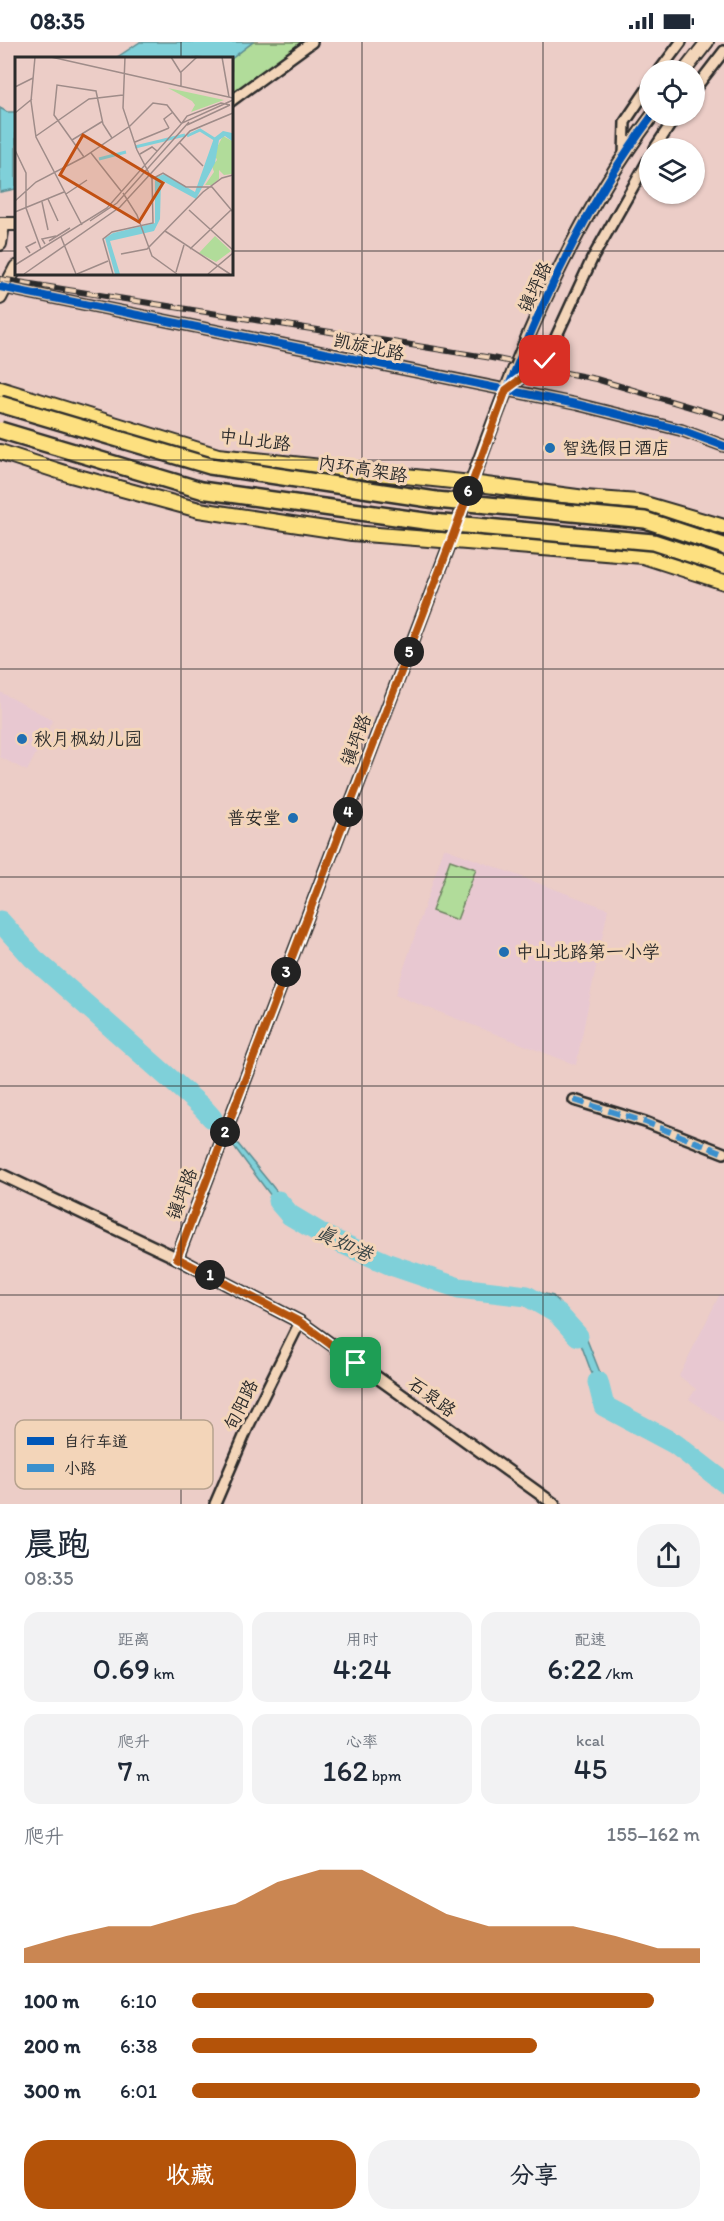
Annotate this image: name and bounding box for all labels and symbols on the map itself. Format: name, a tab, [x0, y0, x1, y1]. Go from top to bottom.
inset map	[15, 57, 232, 274]
street label: 镇坪路	[514, 258, 556, 316]
street label: 凯旋北路	[331, 329, 407, 365]
pin	[519, 335, 570, 386]
street label: 中山北路	[218, 425, 292, 455]
place label: 智选假日酒店	[562, 437, 670, 459]
marker: 智选假日酒店	[543, 441, 557, 455]
street label: 内环高架路	[317, 451, 409, 487]
pin: 6	[453, 476, 483, 506]
pin: 5	[394, 637, 424, 667]
street label: 镇坪路	[336, 711, 376, 769]
place label: 秋月枫幼儿园	[34, 728, 142, 750]
marker: 秋月枫幼儿园	[15, 732, 29, 746]
pin: 4	[333, 797, 363, 827]
place label: 普安堂	[227, 807, 281, 829]
marker: 普安堂	[286, 811, 300, 825]
place label: 中山北路第一小学	[516, 941, 660, 963]
marker: 中山北路第一小学	[497, 945, 511, 959]
pin: 3	[271, 957, 301, 987]
pin: 2	[210, 1117, 240, 1147]
street label: 镇坪路	[162, 1165, 202, 1223]
water label: 真如港	[312, 1219, 378, 1267]
pin: 1	[195, 1260, 225, 1290]
pin	[330, 1337, 381, 1388]
street label: 石泉路	[404, 1372, 460, 1422]
street label: 旬阳路	[219, 1376, 263, 1434]
legend	[15, 1420, 213, 1489]
text: 自行车道	[64, 1432, 128, 1451]
text: 小路	[64, 1459, 96, 1478]

